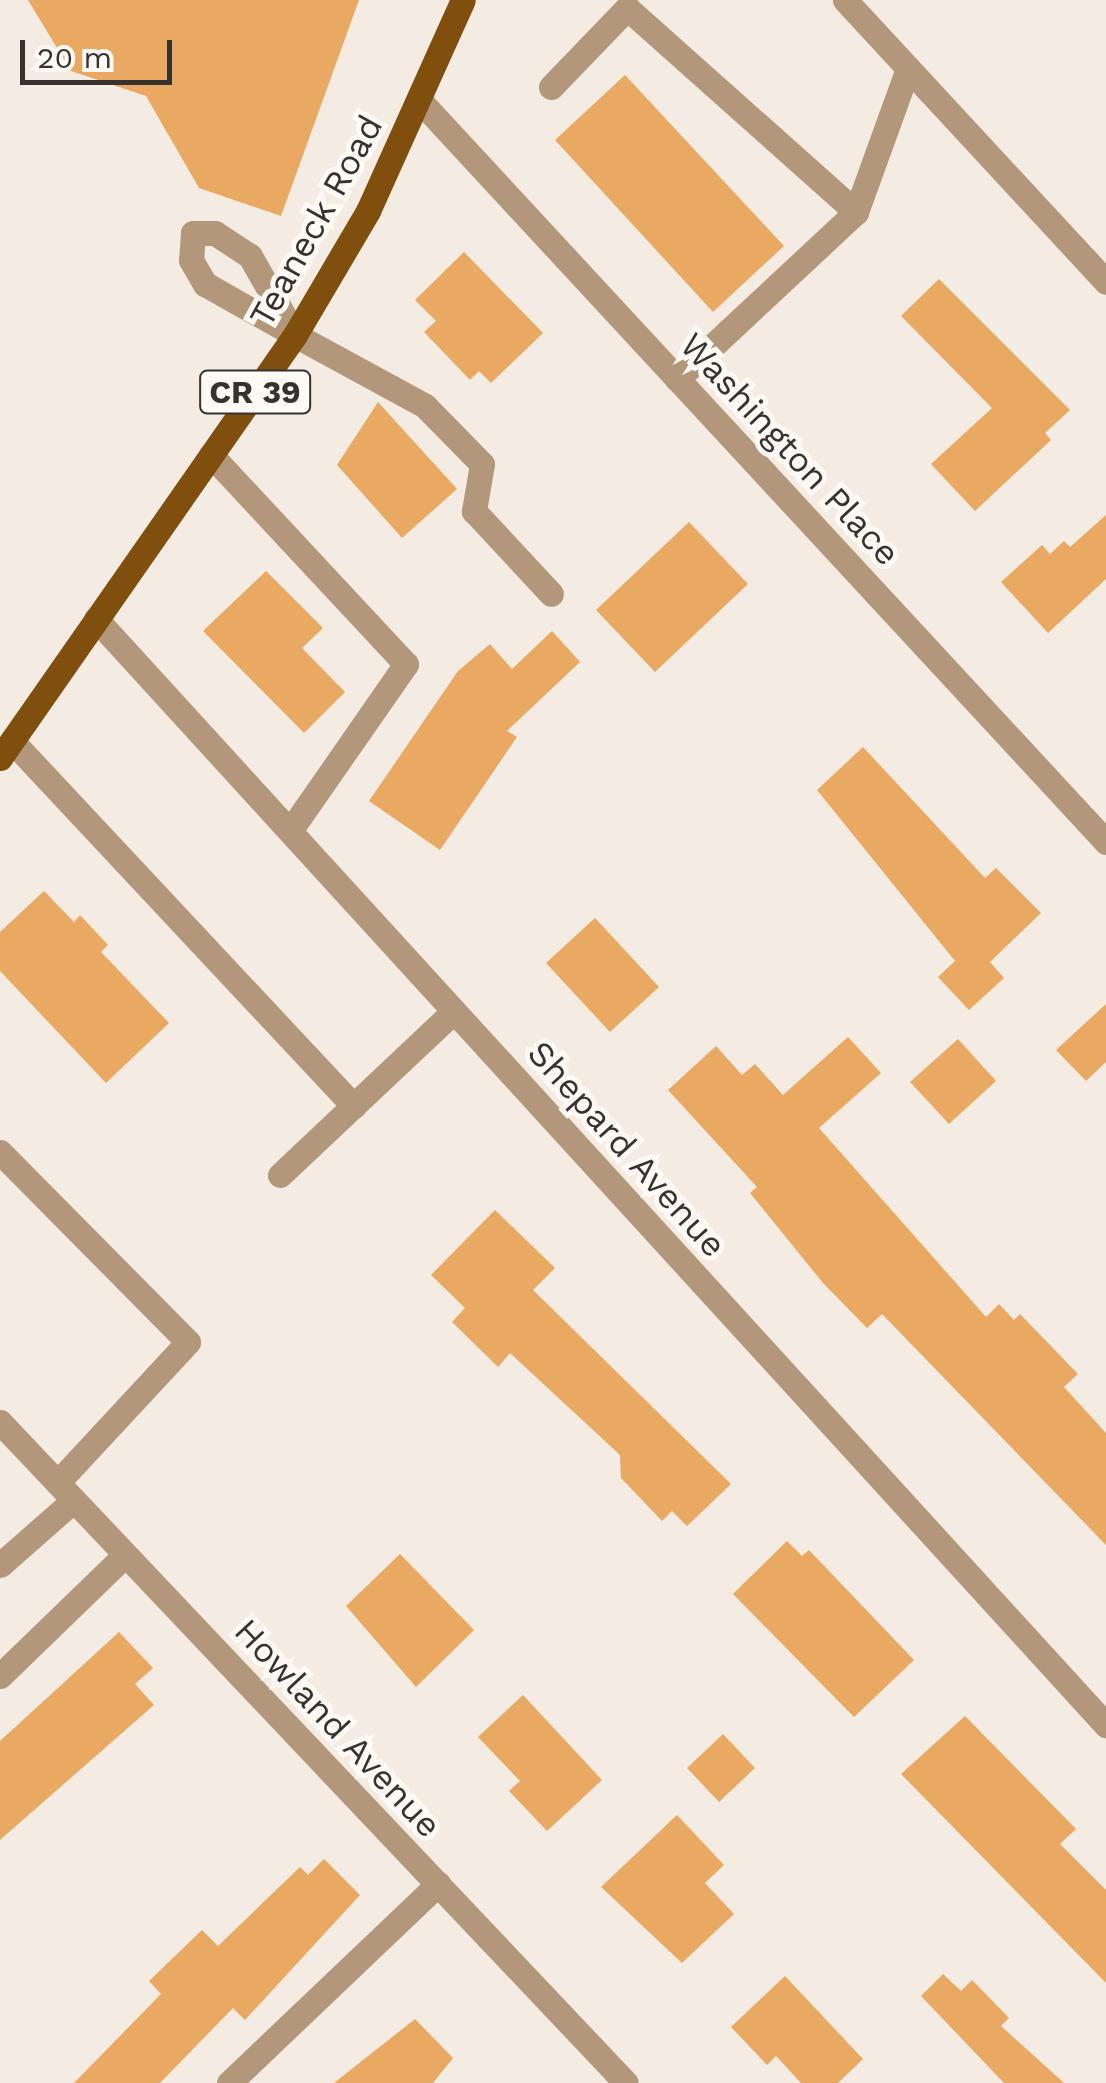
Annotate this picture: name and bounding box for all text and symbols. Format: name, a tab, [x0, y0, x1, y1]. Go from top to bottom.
scale bar	[25, 20, 178, 82]
text: 20 m	[37, 40, 112, 75]
street label: Teaneck Road	[240, 108, 392, 334]
street label: Washington Place	[671, 324, 909, 574]
road number: CR 39	[198, 365, 312, 419]
street label: Shepard Avenue	[519, 1032, 735, 1266]
street label: Howland Avenue	[225, 1609, 451, 1847]

